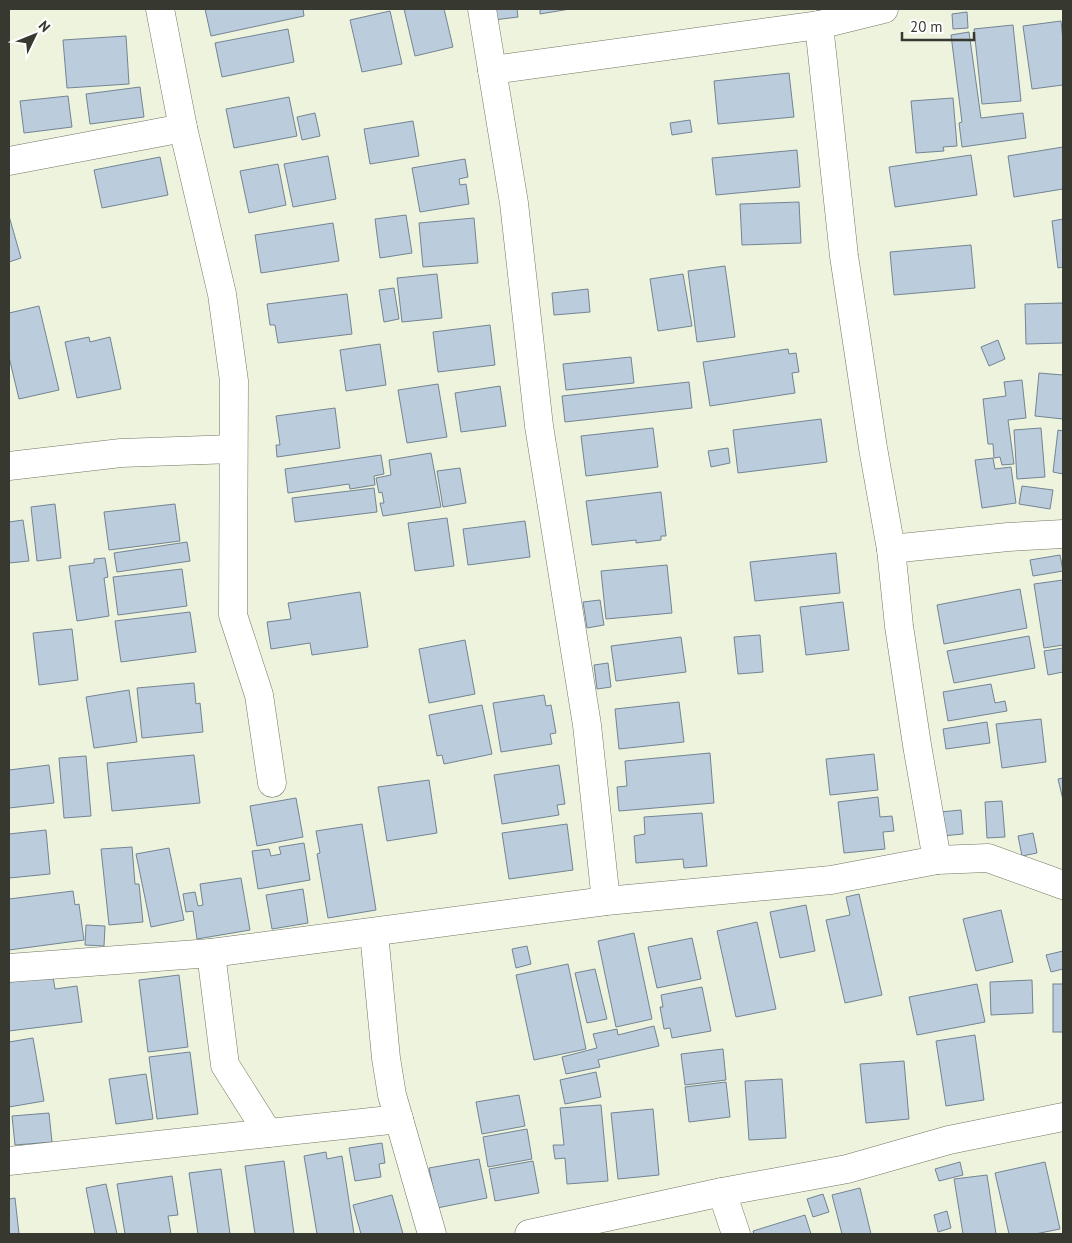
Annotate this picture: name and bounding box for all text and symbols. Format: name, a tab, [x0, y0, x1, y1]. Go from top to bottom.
north arrow	[10, 10, 60, 60]
scale bar	[902, 10, 974, 42]
text: N	[35, 17, 54, 36]
text: 20 m	[910, 17, 943, 36]

